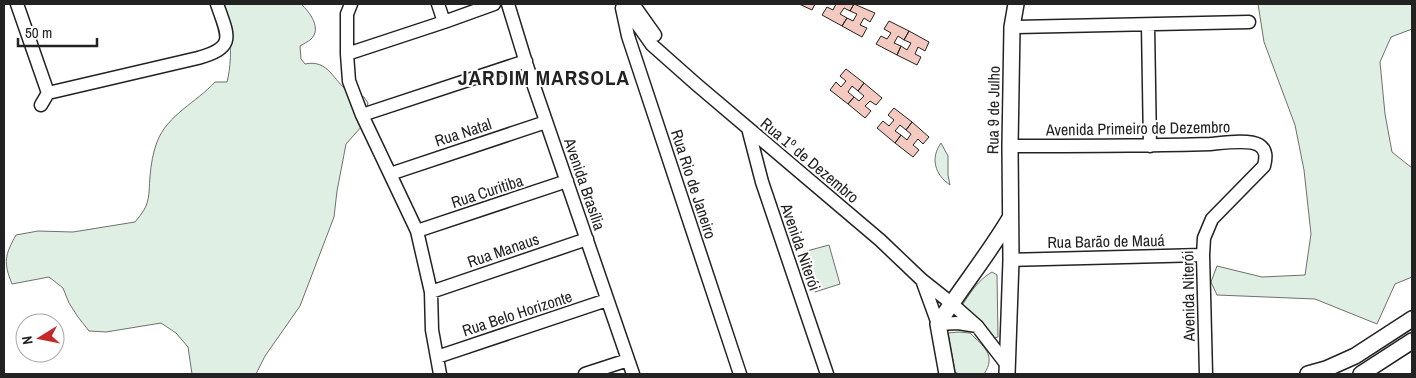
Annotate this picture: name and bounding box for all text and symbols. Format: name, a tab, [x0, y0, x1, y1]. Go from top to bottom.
scale bar	[18, 15, 96, 47]
text: 50 m	[25, 22, 52, 43]
district label: JARDIM MARSOLA	[458, 63, 630, 92]
street label: Rua 9 de Julho	[981, 66, 1005, 154]
street label: Rua Natal	[432, 112, 494, 151]
street label: Rua 1º de Dezembro	[756, 112, 864, 208]
street label: Avenida Primeiro de Dezembro	[1045, 115, 1230, 141]
street label: Rua Rio de Janeiro	[666, 126, 722, 242]
street label: Avenida Brasília	[559, 134, 611, 234]
street label: Rua Curitiba	[448, 169, 526, 213]
street label: Avenida Niterói	[775, 199, 826, 294]
street label: Rua Manaus	[464, 227, 542, 273]
street label: Rua Barão de Mauá	[1047, 229, 1166, 253]
street label: Avenida Niterói	[1176, 250, 1200, 343]
street label: Rua Belo Horizonte	[459, 285, 575, 341]
north arrow	[15, 313, 65, 363]
text: N	[18, 335, 37, 346]

